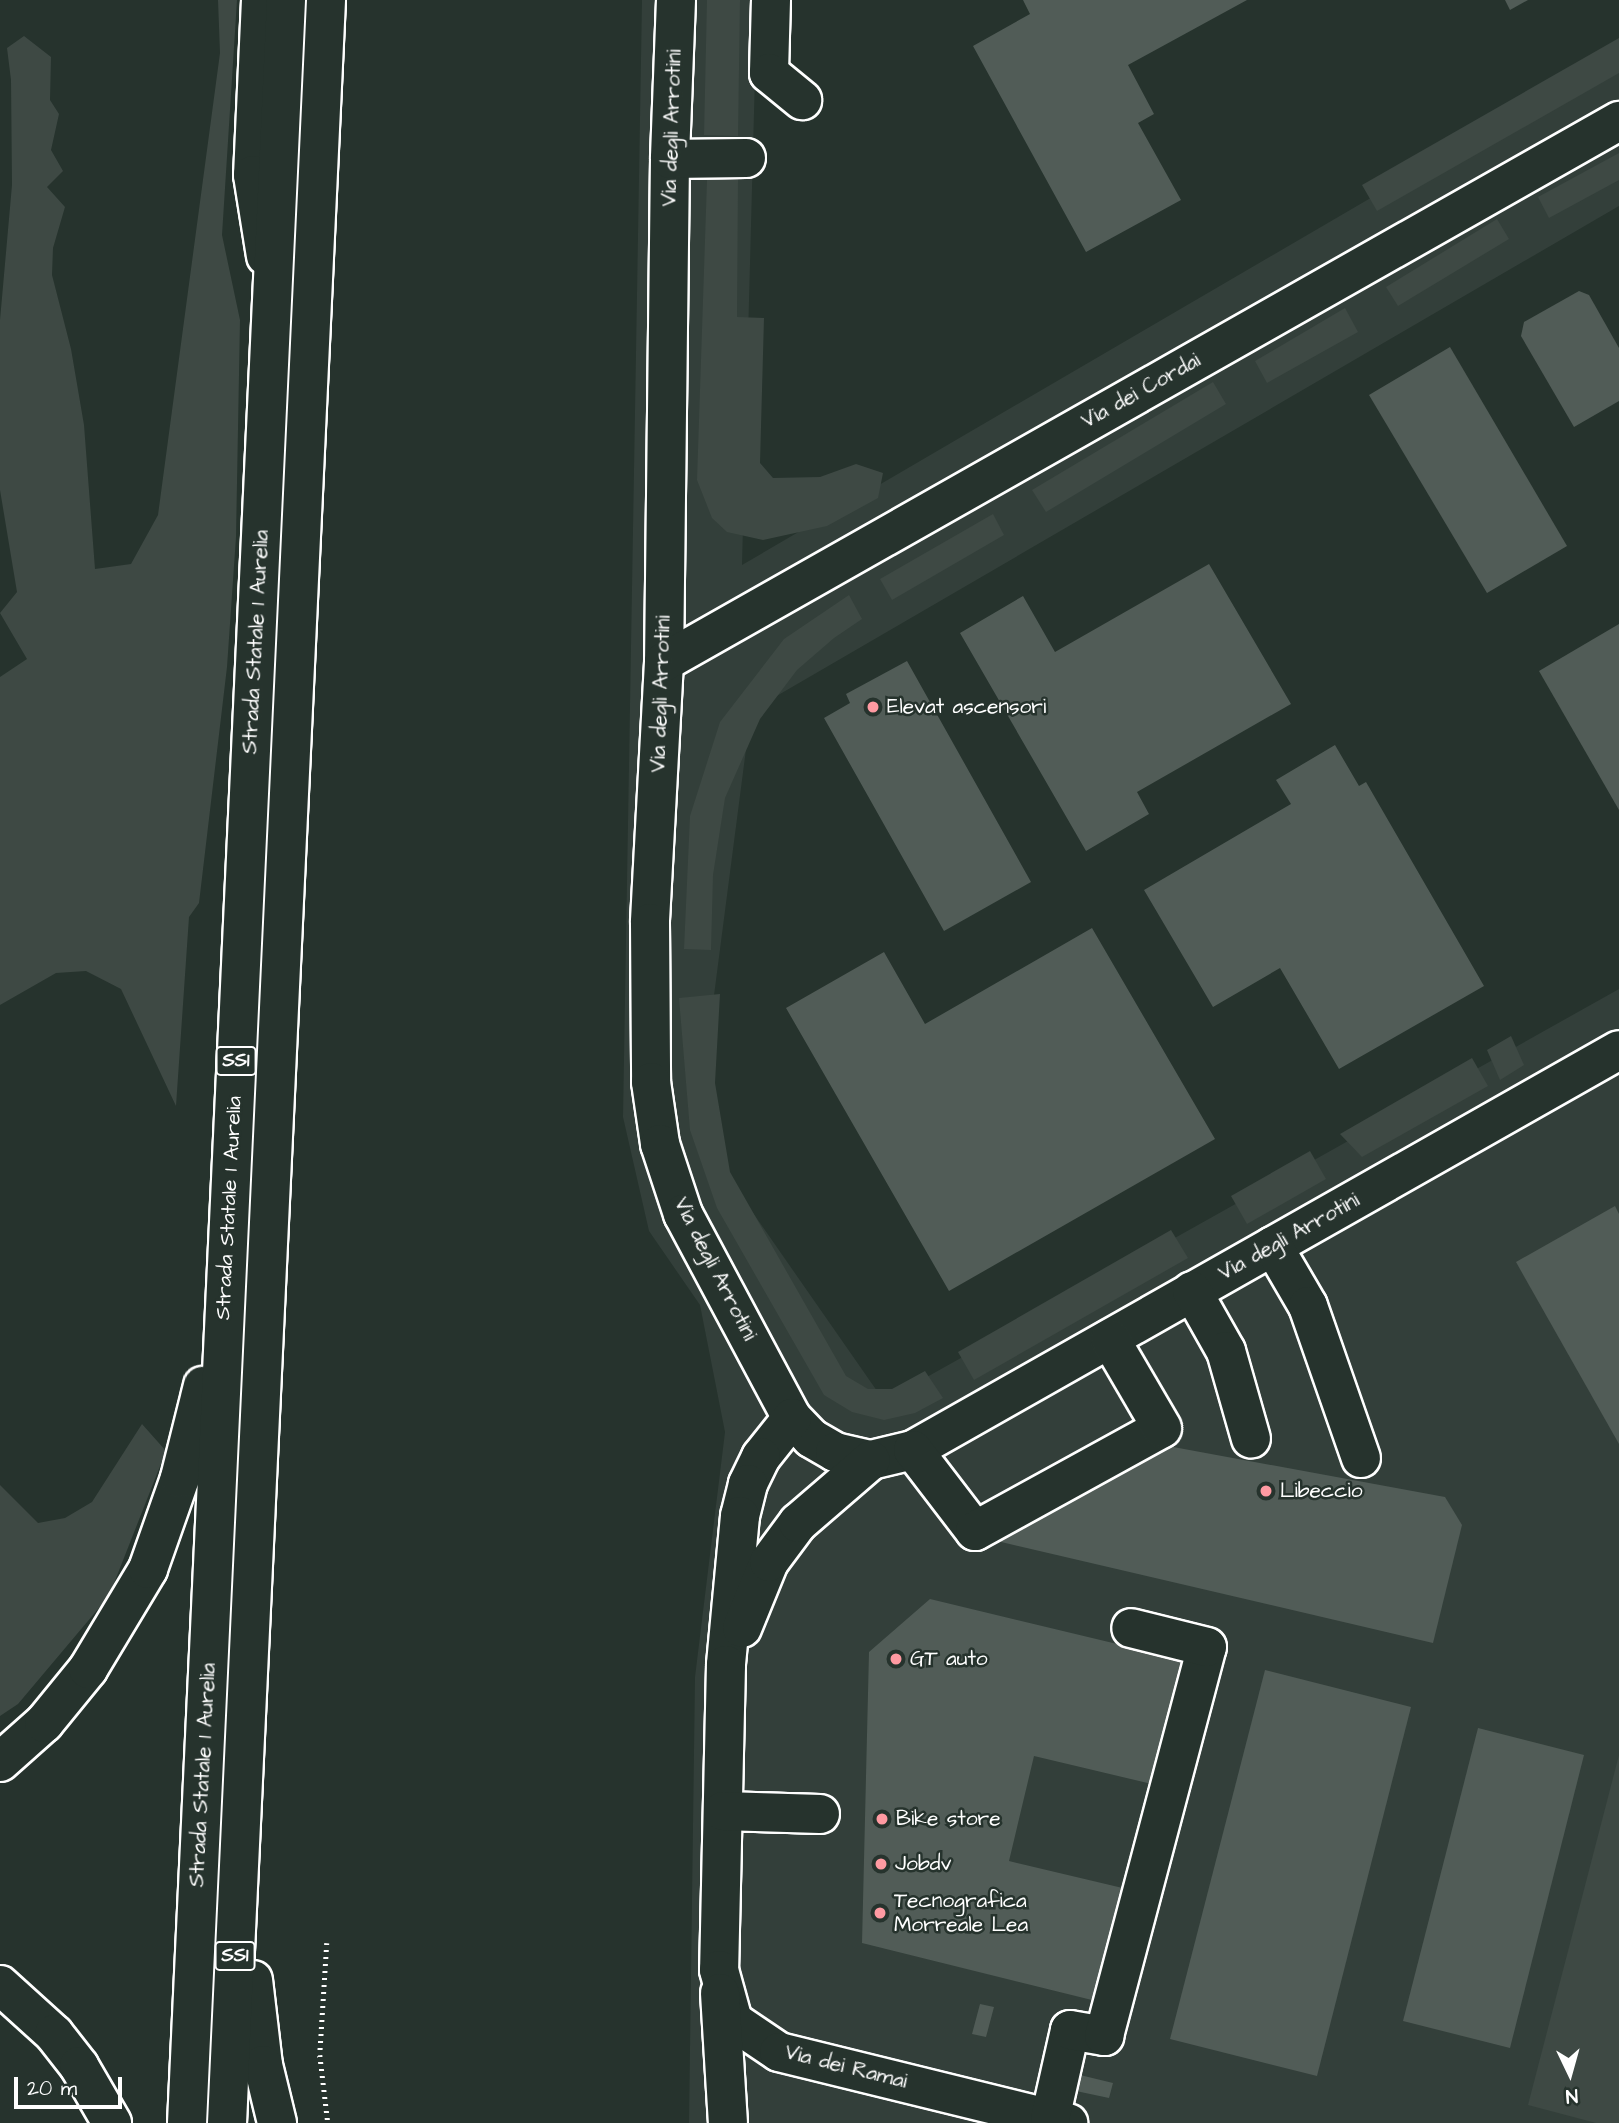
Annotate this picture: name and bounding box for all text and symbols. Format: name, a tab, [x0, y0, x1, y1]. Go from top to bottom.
street label: Via degli Arrotini	[657, 49, 687, 207]
street label: Via dei Cordai	[1077, 348, 1205, 434]
street label: Strada Statale 1 Aurelia	[238, 529, 274, 755]
street label: Via degli Arrotini	[646, 615, 676, 773]
place label: Elevat ascensori	[887, 694, 1046, 720]
marker: Elevat ascensori	[865, 699, 881, 715]
road number: SS1	[215, 1046, 257, 1077]
street label: Strada Statale 1 Aurelia	[211, 1095, 247, 1321]
street label: Via degli Arrotini	[1214, 1188, 1364, 1286]
street label: Via degli Arrotini	[668, 1193, 762, 1345]
place label: Libeccio	[1280, 1478, 1362, 1504]
marker: Libeccio	[1258, 1483, 1274, 1499]
place label: GT auto	[910, 1646, 988, 1672]
marker: GT auto	[888, 1651, 904, 1667]
street label: Strada Statale 1 Aurelia	[185, 1662, 221, 1888]
place label: Bike store	[896, 1806, 1001, 1832]
marker: Bike store	[874, 1811, 890, 1827]
place label: Jobdv	[895, 1851, 951, 1877]
marker: Jobdv	[873, 1856, 889, 1872]
place label: Tecnografica Morreale Lea	[894, 1888, 1028, 1938]
marker: Tecnografica Morreale Lea	[872, 1905, 888, 1921]
road number: SS1	[214, 1940, 256, 1972]
north arrow	[1535, 2039, 1605, 2109]
street label: Via dei Ramai	[782, 2040, 910, 2094]
scale bar	[18, 2064, 126, 2108]
text: 20 m	[27, 2074, 77, 2103]
text: N	[1565, 2081, 1579, 2109]

